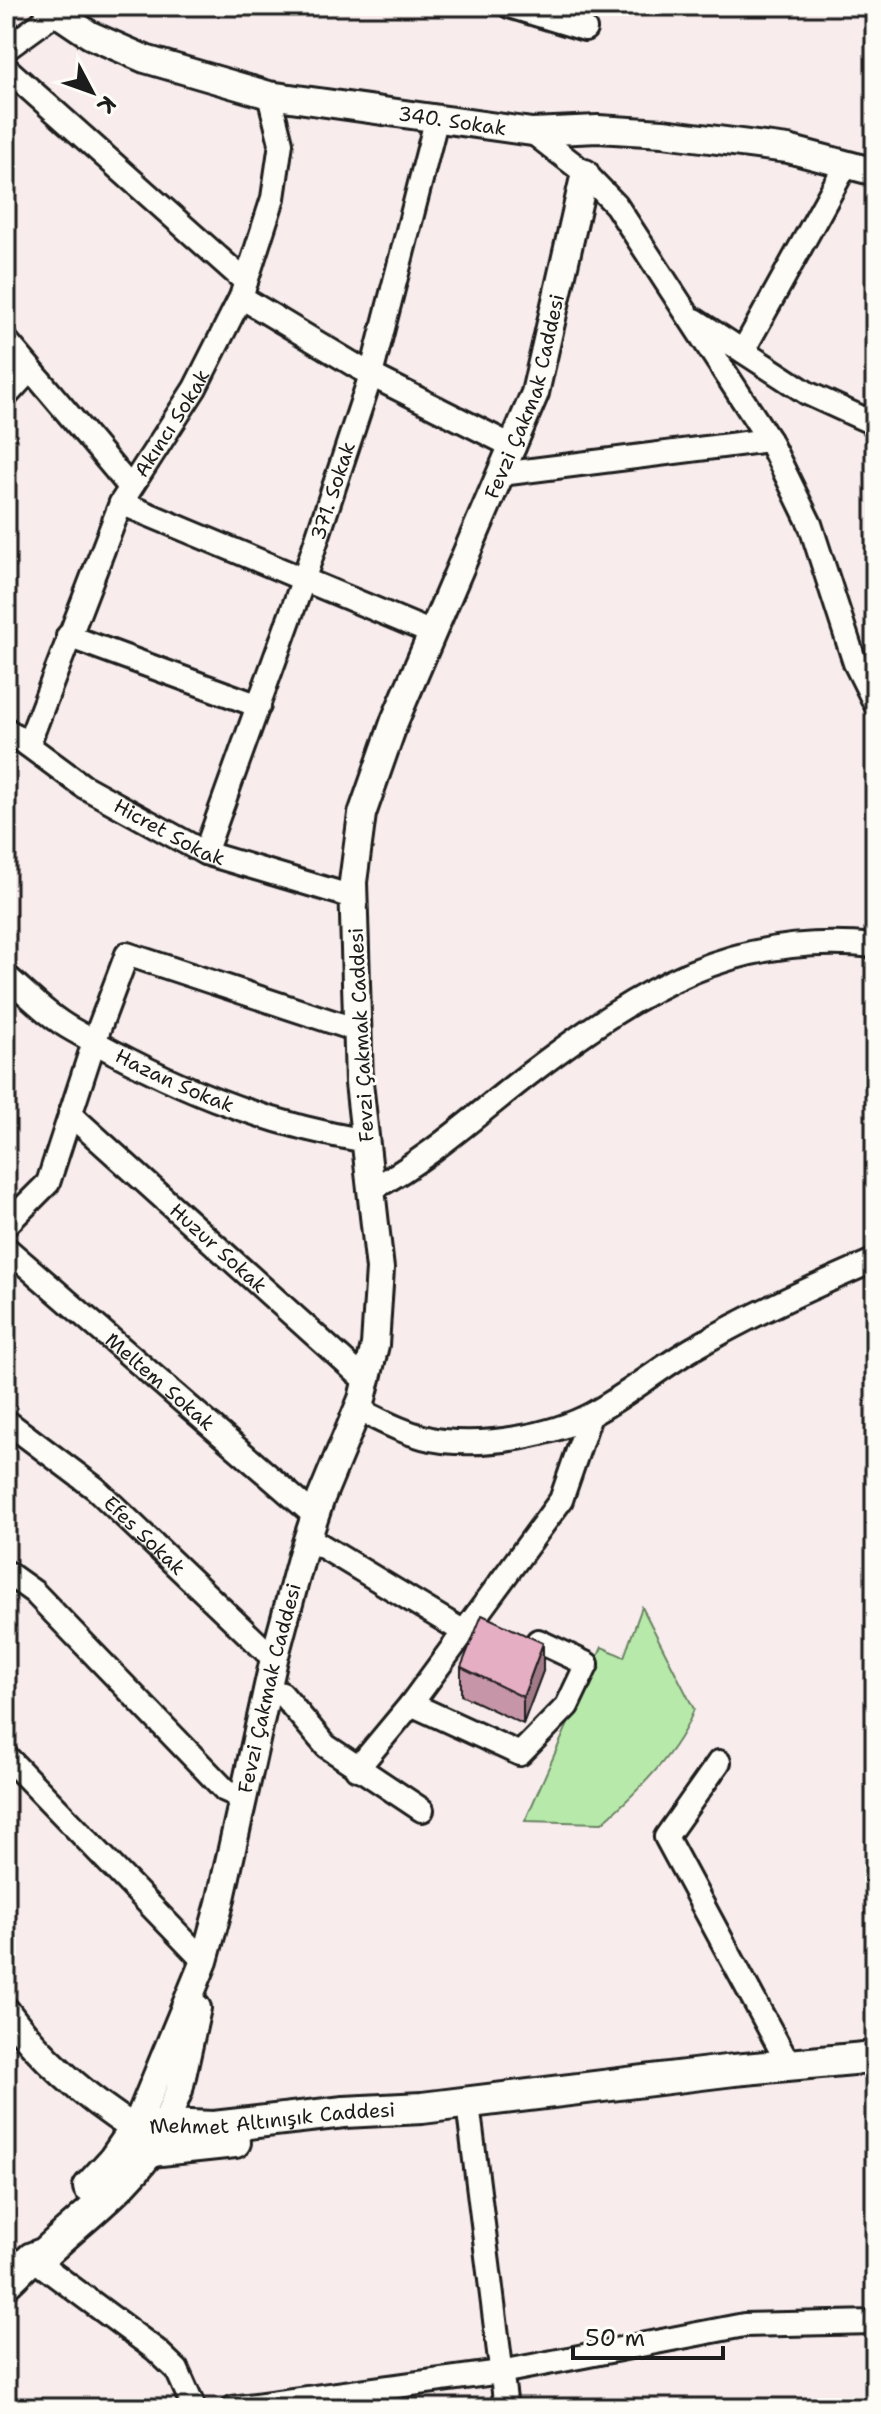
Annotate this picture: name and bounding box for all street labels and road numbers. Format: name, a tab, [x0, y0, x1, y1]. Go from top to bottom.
street label: 340. Sokak	[396, 100, 508, 141]
street label: Fevzi Çakmak Caddesi	[478, 292, 570, 503]
street label: Akıncı Sokak	[128, 365, 215, 482]
street label: 371. Sokak	[304, 438, 361, 543]
street label: Hicret Sokak	[109, 792, 228, 871]
street label: Fevzi Çakmak Caddesi	[342, 927, 380, 1143]
street label: Hazan Sokak	[111, 1043, 238, 1118]
street label: Huzur Sokak	[164, 1197, 273, 1299]
street label: Meltem Sokak	[100, 1327, 220, 1436]
street label: Efes Sokak	[98, 1490, 191, 1581]
street label: Fevzi Çakmak Caddesi	[232, 1580, 307, 1796]
street label: Mehmet Altınışık Caddesi	[148, 2096, 396, 2140]

